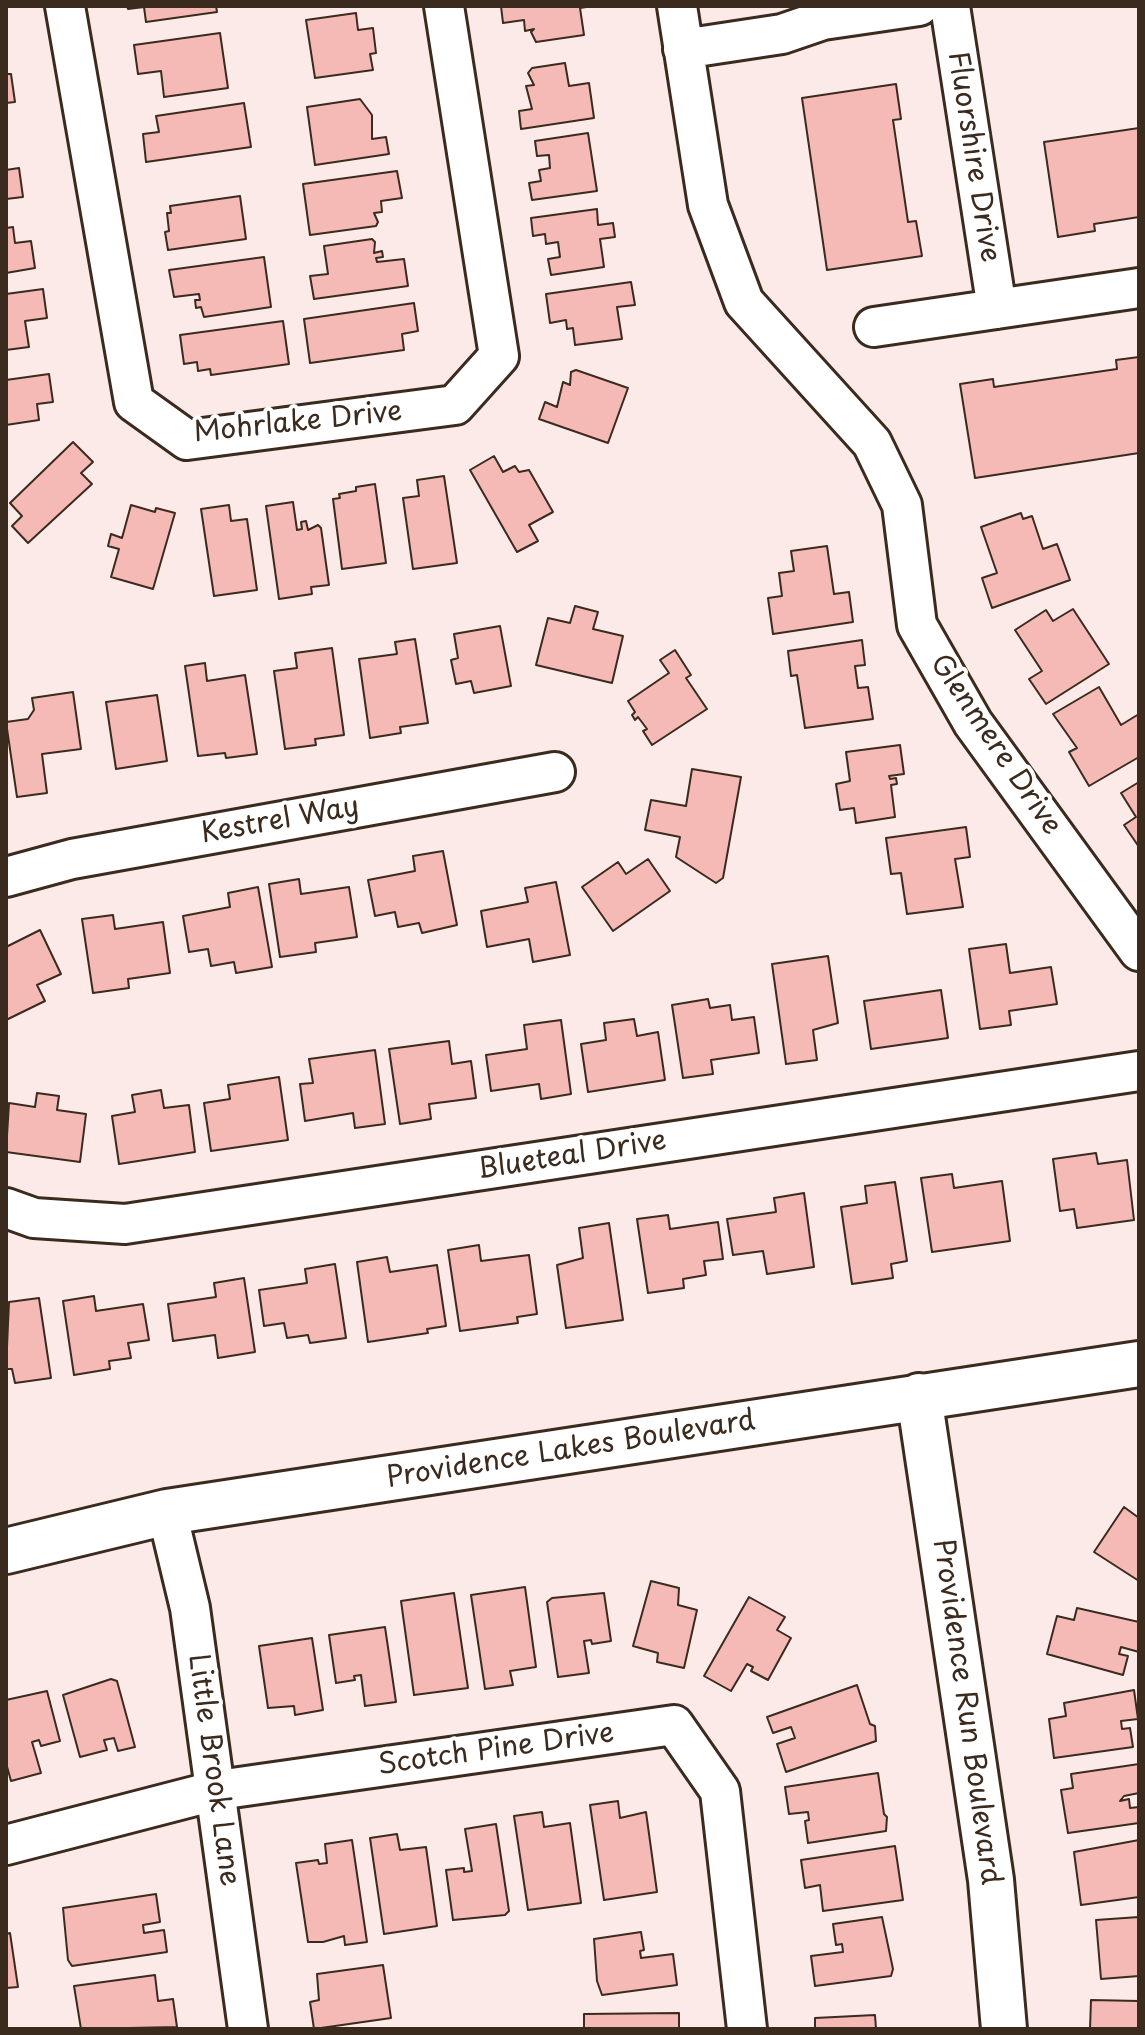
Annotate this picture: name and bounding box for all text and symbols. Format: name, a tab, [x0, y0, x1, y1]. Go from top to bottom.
street label: Fluorshire Drive	[940, 49, 1006, 265]
street label: Mohrlake Drive	[192, 395, 404, 451]
street label: Glenmere Drive	[922, 648, 1068, 842]
street label: Kestrel Way	[198, 791, 362, 851]
street label: Blueteal Drive	[475, 1124, 669, 1188]
street label: Providence Lakes Boulevard	[384, 1404, 758, 1496]
street label: Providence Run Boulevard	[925, 1537, 1007, 1887]
street label: Little Brook Lane	[180, 1652, 246, 1888]
street label: Scotch Pine Drive	[376, 1717, 616, 1783]

